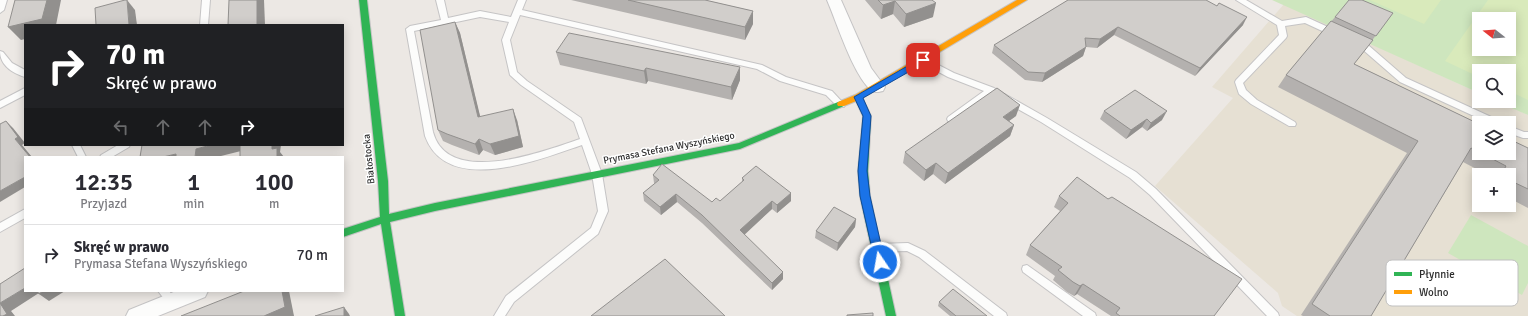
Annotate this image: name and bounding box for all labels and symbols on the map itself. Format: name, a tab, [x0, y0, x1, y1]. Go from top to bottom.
north arrow	[1472, 12, 1516, 56]
pin	[906, 43, 940, 77]
street label: Prymasa Stefana Wyszyńskiego	[602, 129, 736, 167]
street label: Białostocka	[360, 133, 378, 185]
position arrow	[859, 241, 901, 283]
legend	[1386, 260, 1518, 306]
text: Płynnie	[1419, 268, 1455, 281]
text: Wolno	[1419, 286, 1449, 299]

